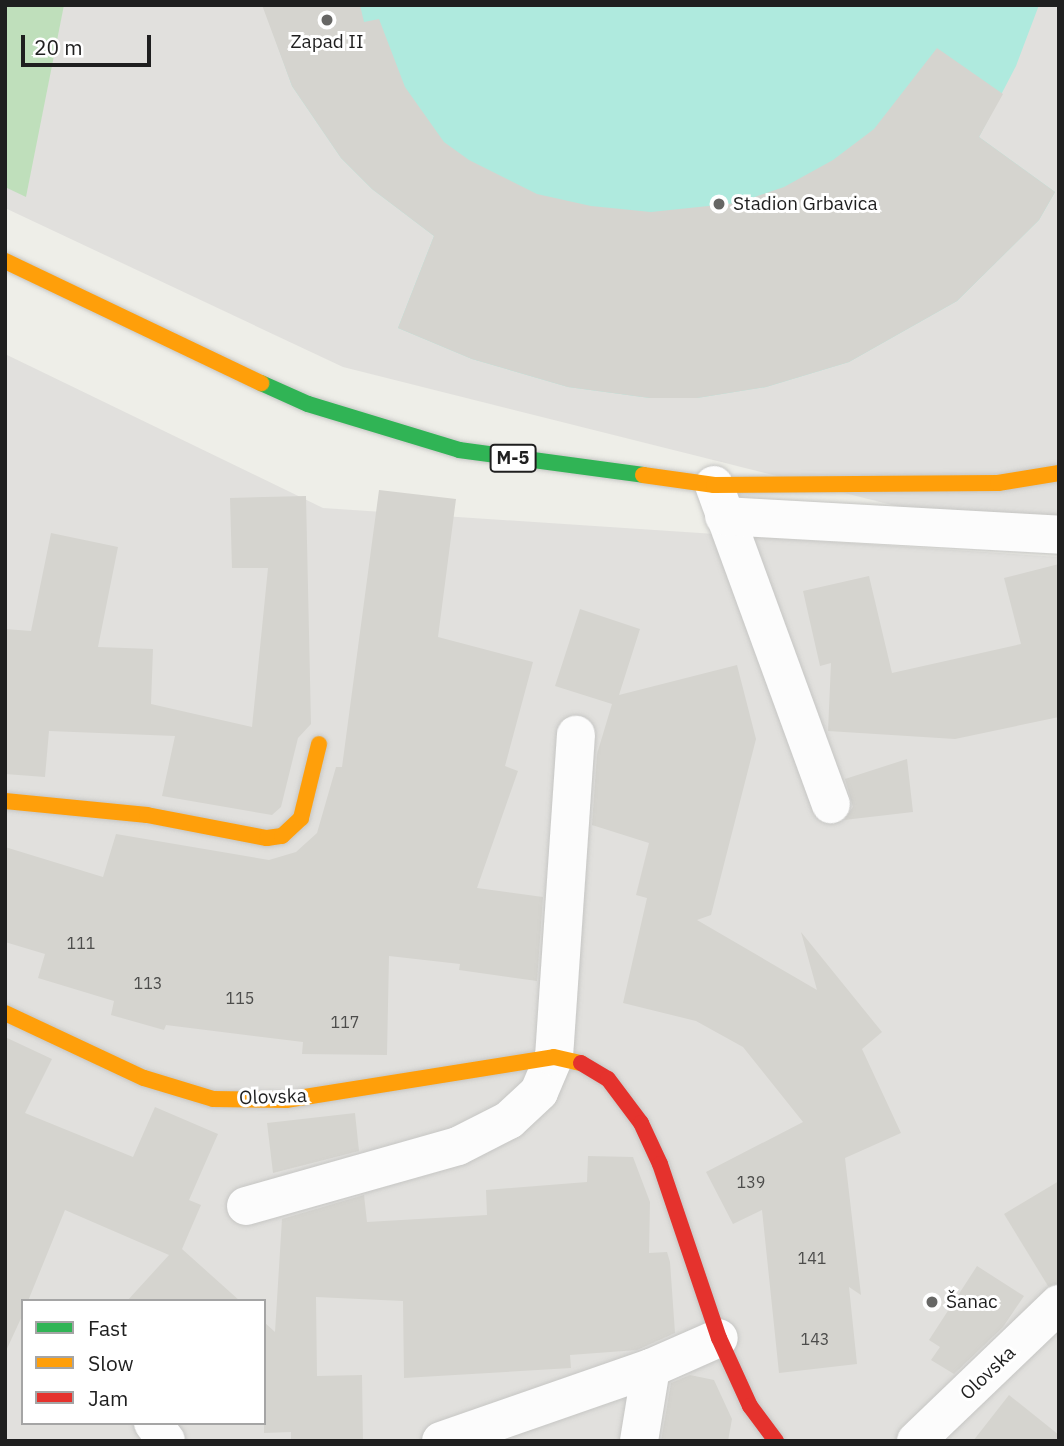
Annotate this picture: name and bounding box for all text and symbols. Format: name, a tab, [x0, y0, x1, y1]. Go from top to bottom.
marker: Zapad II	[319, 12, 335, 28]
scale bar	[24, 21, 154, 65]
place label: Zapad II	[290, 31, 364, 53]
text: 20 m	[34, 33, 83, 61]
place label: Stadion Grbavica	[733, 193, 878, 215]
marker: Stadion Grbavica	[711, 196, 727, 212]
road number: M-5	[489, 444, 538, 472]
house number: 111	[67, 933, 95, 953]
house number: 113	[134, 973, 162, 993]
house number: 115	[226, 988, 254, 1008]
house number: 117	[331, 1012, 359, 1032]
street label: Olovska	[239, 1084, 307, 1110]
house number: 139	[737, 1172, 765, 1192]
house number: 141	[798, 1248, 826, 1268]
place label: Šanac	[946, 1291, 998, 1313]
marker: Šanac	[924, 1294, 940, 1310]
legend	[21, 1299, 266, 1425]
text: Fast	[88, 1314, 128, 1342]
house number: 143	[801, 1329, 829, 1349]
street label: Olovska	[956, 1341, 1020, 1405]
text: Slow	[88, 1349, 134, 1377]
text: Jam	[88, 1384, 128, 1412]

